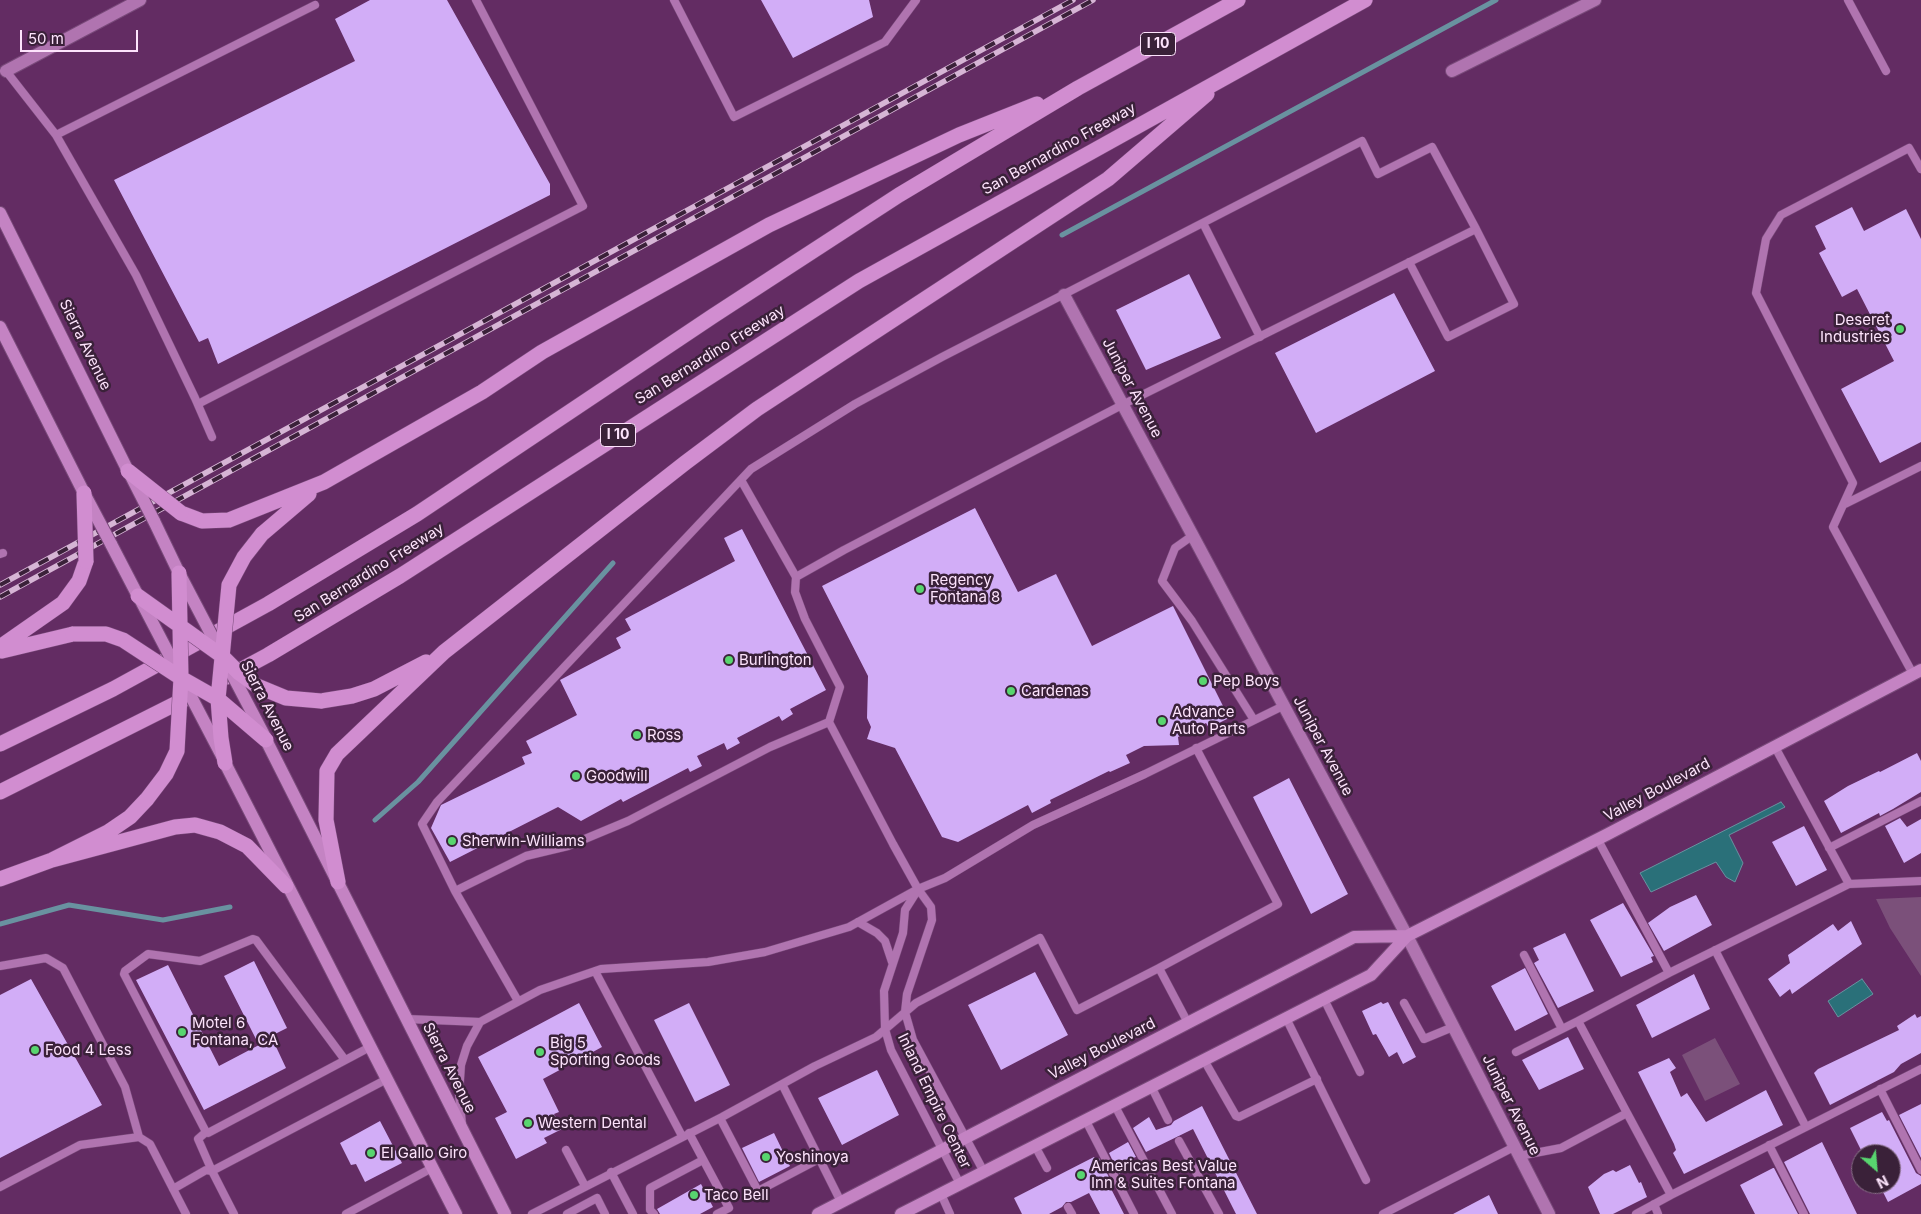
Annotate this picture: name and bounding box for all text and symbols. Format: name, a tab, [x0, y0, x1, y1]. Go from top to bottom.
scale bar	[22, 20, 140, 52]
text: 50 m	[28, 29, 64, 48]
road number: I 10	[1140, 33, 1176, 56]
street label: San Bernardino Freeway	[979, 99, 1139, 199]
street label: Sierra Avenue	[55, 297, 115, 393]
street label: San Bernardino Freeway	[632, 302, 788, 408]
place label: Deseret Industries	[1820, 311, 1890, 346]
marker: Deseret Industries	[1894, 323, 1906, 335]
street label: Juniper Avenue	[1098, 335, 1166, 441]
road number: I 10	[600, 424, 636, 446]
street label: San Bernardino Freeway	[291, 520, 447, 626]
place label: Regency Fontana 8	[930, 571, 1000, 606]
marker: Regency Fontana 8	[914, 583, 926, 595]
place label: Burlington	[739, 651, 812, 669]
marker: Burlington	[723, 654, 735, 666]
street label: Sierra Avenue	[237, 658, 297, 754]
place label: Pep Boys	[1213, 672, 1280, 690]
marker: Pep Boys	[1197, 675, 1209, 687]
place label: Cardenas	[1021, 682, 1089, 700]
marker: Cardenas	[1005, 685, 1017, 697]
street label: Juniper Avenue	[1289, 693, 1357, 799]
place label: Advance Auto Parts	[1172, 703, 1246, 738]
marker: Advance Auto Parts	[1156, 715, 1168, 727]
place label: Ross	[647, 726, 681, 744]
marker: Ross	[631, 729, 643, 741]
street label: Valley Boulevard	[1601, 754, 1713, 826]
place label: Goodwill	[586, 767, 648, 785]
marker: Goodwill	[570, 770, 582, 782]
place label: Sherwin-Williams	[462, 832, 585, 850]
marker: Sherwin-Williams	[446, 835, 458, 847]
place label: Motel 6 Fontana, CA	[192, 1014, 278, 1049]
street label: Valley Boulevard	[1046, 1014, 1158, 1084]
street label: Sierra Avenue	[419, 1020, 479, 1116]
marker: Motel 6 Fontana, CA	[176, 1026, 188, 1038]
street label: Inland Empire Center	[893, 1030, 975, 1172]
place label: Big 5 Sporting Goods	[550, 1034, 661, 1069]
place label: Food 4 Less	[45, 1041, 132, 1059]
marker: Food 4 Less	[29, 1044, 41, 1056]
marker: Big 5 Sporting Goods	[534, 1046, 546, 1058]
street label: Juniper Avenue	[1478, 1052, 1544, 1158]
place label: Western Dental	[538, 1114, 647, 1132]
marker: Western Dental	[522, 1117, 534, 1129]
place label: El Gallo Giro	[381, 1144, 467, 1162]
north arrow	[1851, 1144, 1901, 1194]
marker: El Gallo Giro	[365, 1147, 377, 1159]
place label: Yoshinoya	[776, 1148, 849, 1166]
marker: Yoshinoya	[760, 1151, 772, 1163]
place label: Americas Best Value Inn & Suites Fontana	[1091, 1157, 1237, 1192]
marker: Americas Best Value Inn & Suites Fontana	[1075, 1169, 1087, 1181]
text: N	[1874, 1172, 1891, 1192]
place label: Taco Bell	[704, 1186, 769, 1204]
marker: Taco Bell	[688, 1189, 700, 1201]

